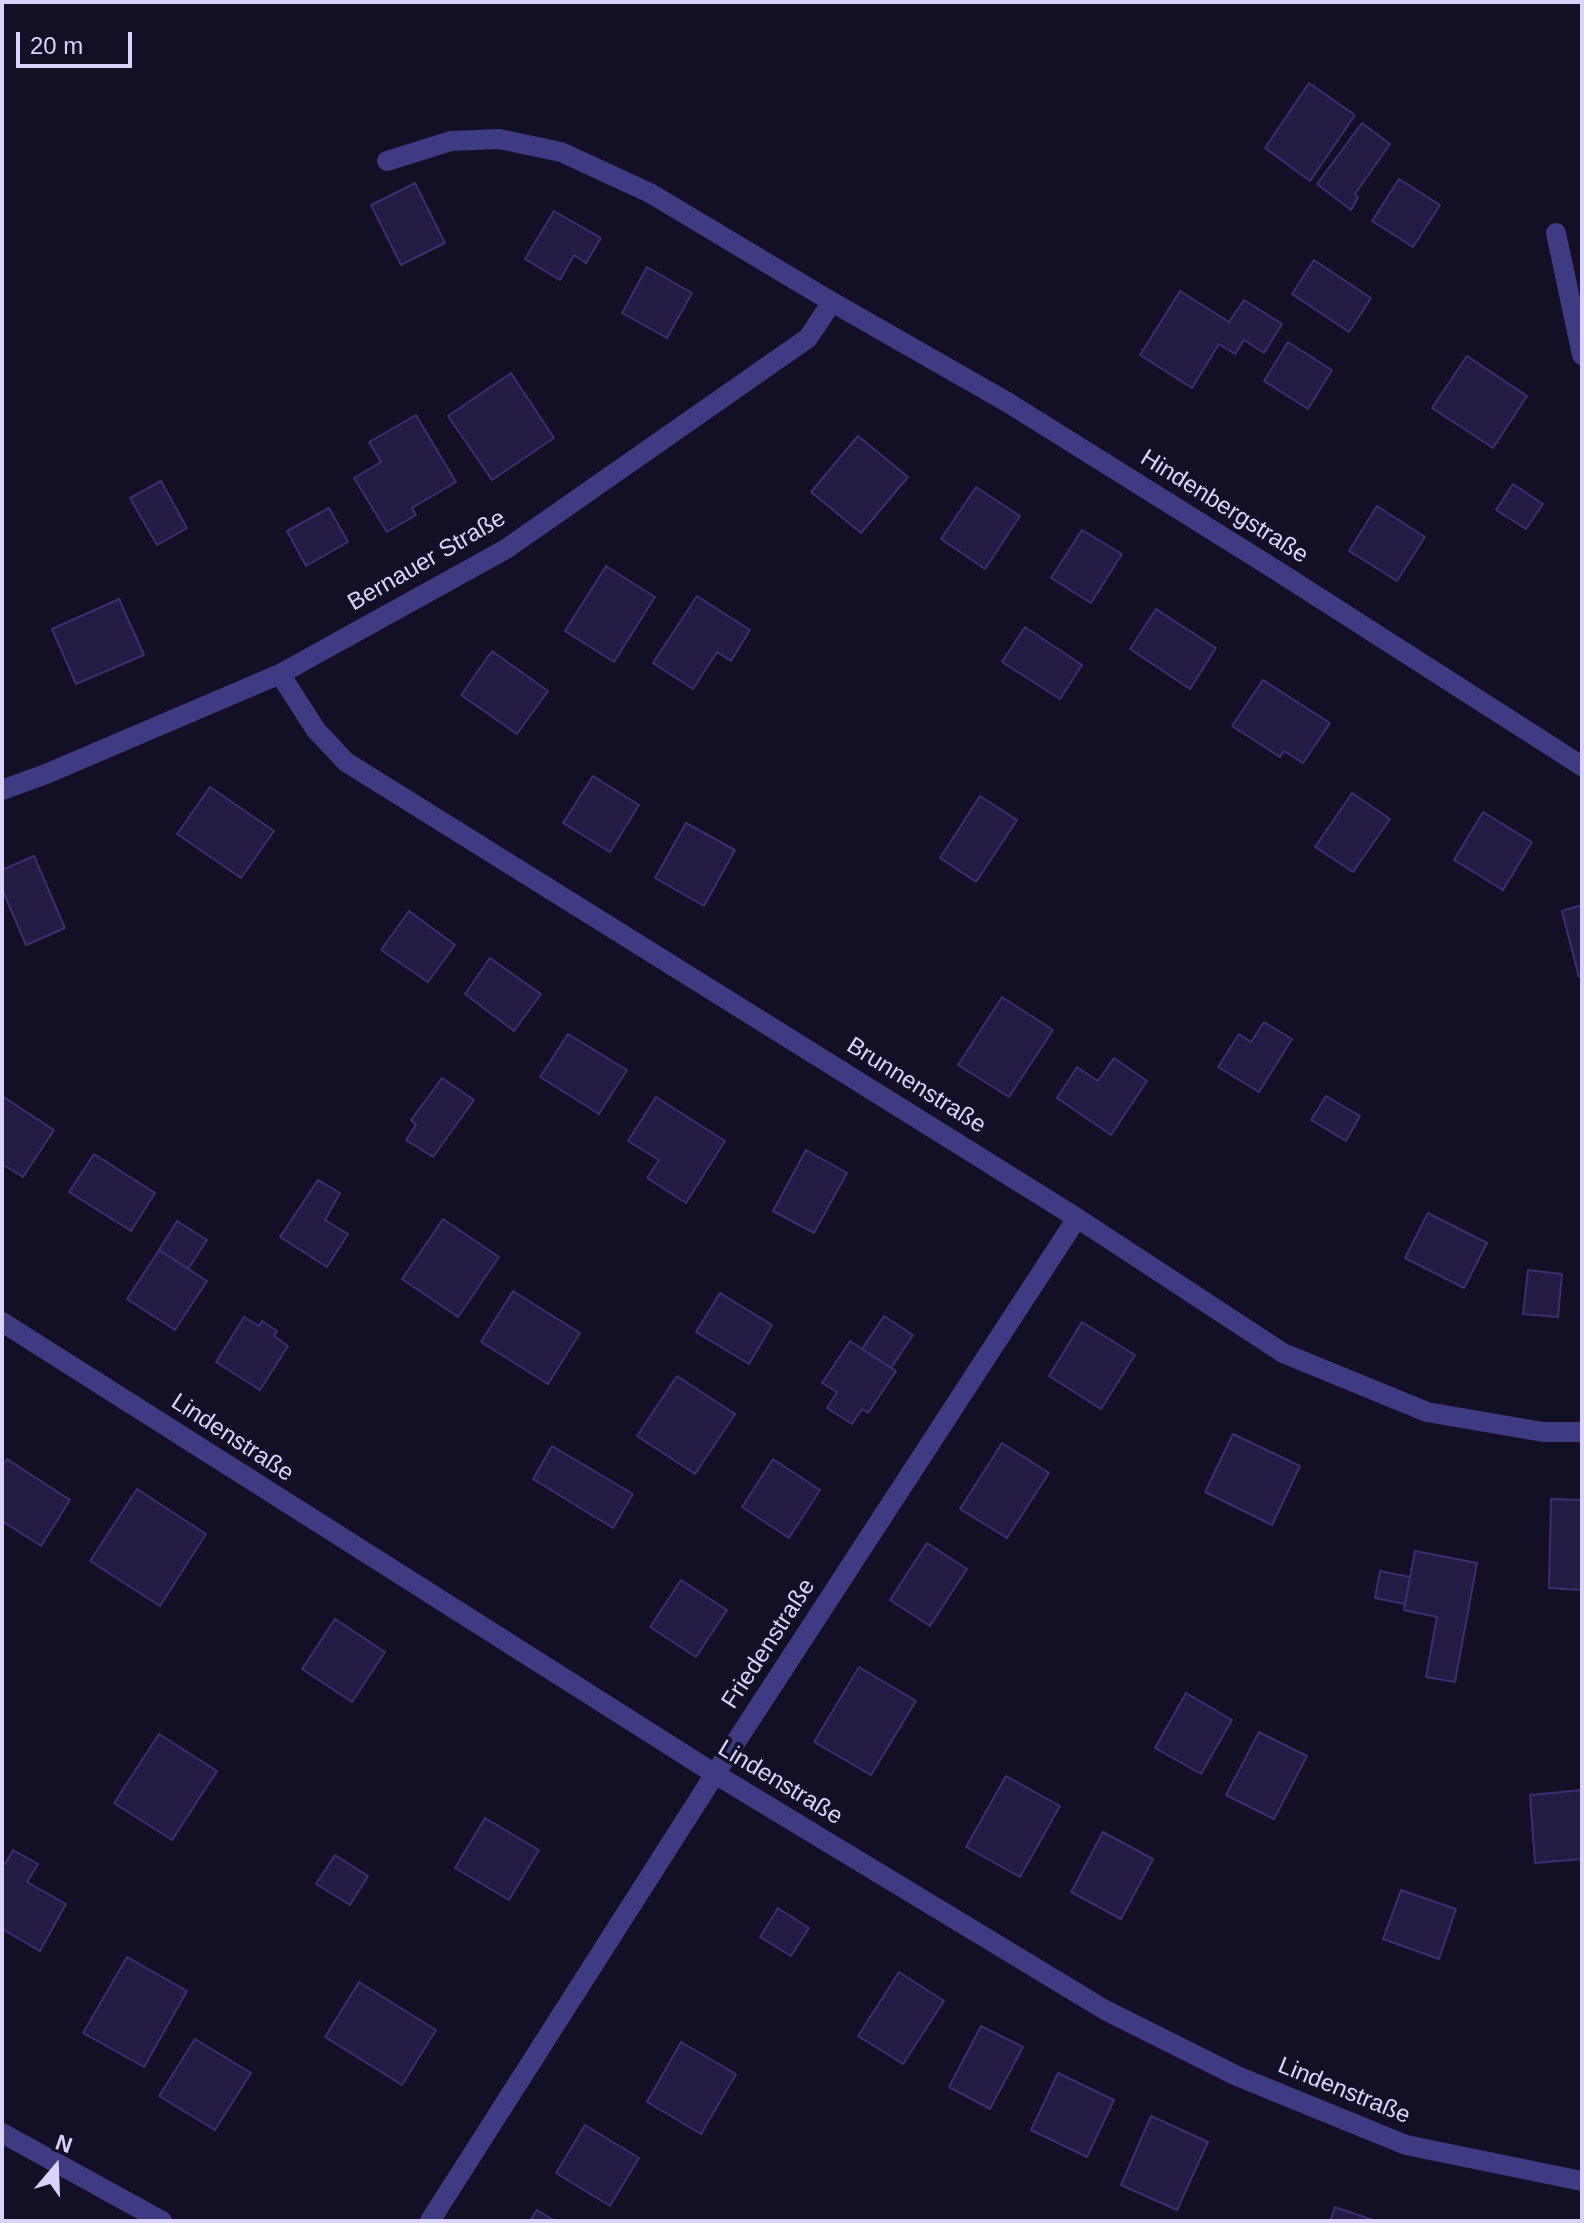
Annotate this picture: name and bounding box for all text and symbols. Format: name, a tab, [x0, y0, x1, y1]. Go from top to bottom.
scale bar	[20, 16, 136, 66]
text: 20 m	[30, 32, 83, 59]
street label: Hindenbergstraße	[1135, 444, 1313, 570]
street label: Bernauer Straße	[343, 504, 511, 618]
street label: Brunnenstraße	[841, 1032, 991, 1140]
street label: Lindenstraße	[165, 1388, 299, 1488]
street label: Friedenstraße	[716, 1574, 822, 1714]
street label: Lindenstraße	[713, 1735, 847, 1831]
street label: Lindenstraße	[1274, 2051, 1414, 2131]
north arrow	[16, 2127, 96, 2207]
text: N	[52, 2129, 76, 2158]

